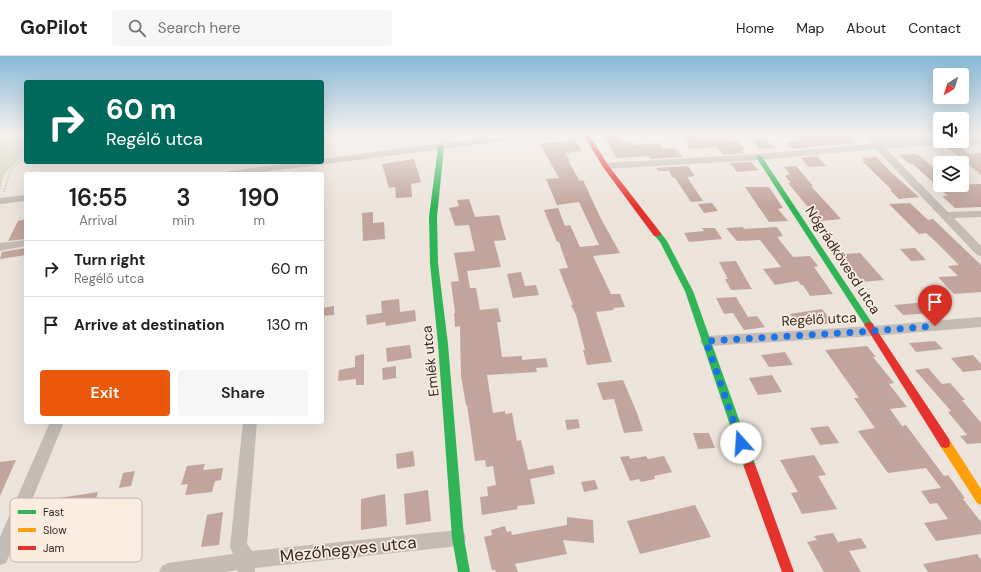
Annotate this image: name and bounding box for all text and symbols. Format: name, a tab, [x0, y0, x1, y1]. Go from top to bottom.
search box	[112, 10, 392, 46]
text: GoPilot	[20, 15, 88, 40]
icon: search	[126, 17, 148, 39]
text: Search here	[158, 18, 241, 38]
text: Home	[736, 19, 774, 37]
text: Map	[796, 19, 824, 37]
text: About	[846, 19, 886, 37]
text: Contact	[908, 19, 961, 37]
north arrow	[933, 68, 969, 104]
map controls	[933, 68, 969, 192]
text: 60 m	[106, 91, 176, 128]
icon: right	[40, 96, 92, 148]
button: sound	[933, 112, 969, 148]
text: Regélő utca	[106, 127, 203, 151]
button: layers	[933, 156, 969, 192]
text: 16:55	[69, 182, 128, 213]
text: 3	[176, 182, 191, 213]
text: 190	[239, 182, 279, 213]
street label: Nógrádkövesd utca	[801, 203, 885, 317]
text: Arrival	[79, 212, 117, 229]
text: min	[172, 212, 194, 229]
text: m	[253, 212, 265, 229]
text: Turn right	[74, 250, 145, 270]
icon: right	[40, 258, 62, 280]
text: 60 m	[271, 259, 308, 279]
text: Regélő utca	[74, 270, 144, 287]
pin	[918, 285, 952, 326]
icon: arrive	[924, 291, 946, 313]
street label: Regélő utca	[781, 308, 857, 330]
icon: arrive	[40, 314, 62, 336]
text: Arrive at destination	[74, 315, 225, 335]
text: 130 m	[267, 315, 308, 335]
street label: Emlék utca	[417, 325, 443, 397]
button: Exit	[40, 370, 170, 416]
button: Share	[178, 370, 308, 416]
position arrow	[720, 422, 762, 464]
legend	[10, 498, 142, 562]
text: Fast	[43, 505, 64, 519]
text: Slow	[43, 523, 67, 537]
street label: Mezőhegyes utca	[279, 531, 417, 567]
text: Jam	[43, 541, 64, 555]

